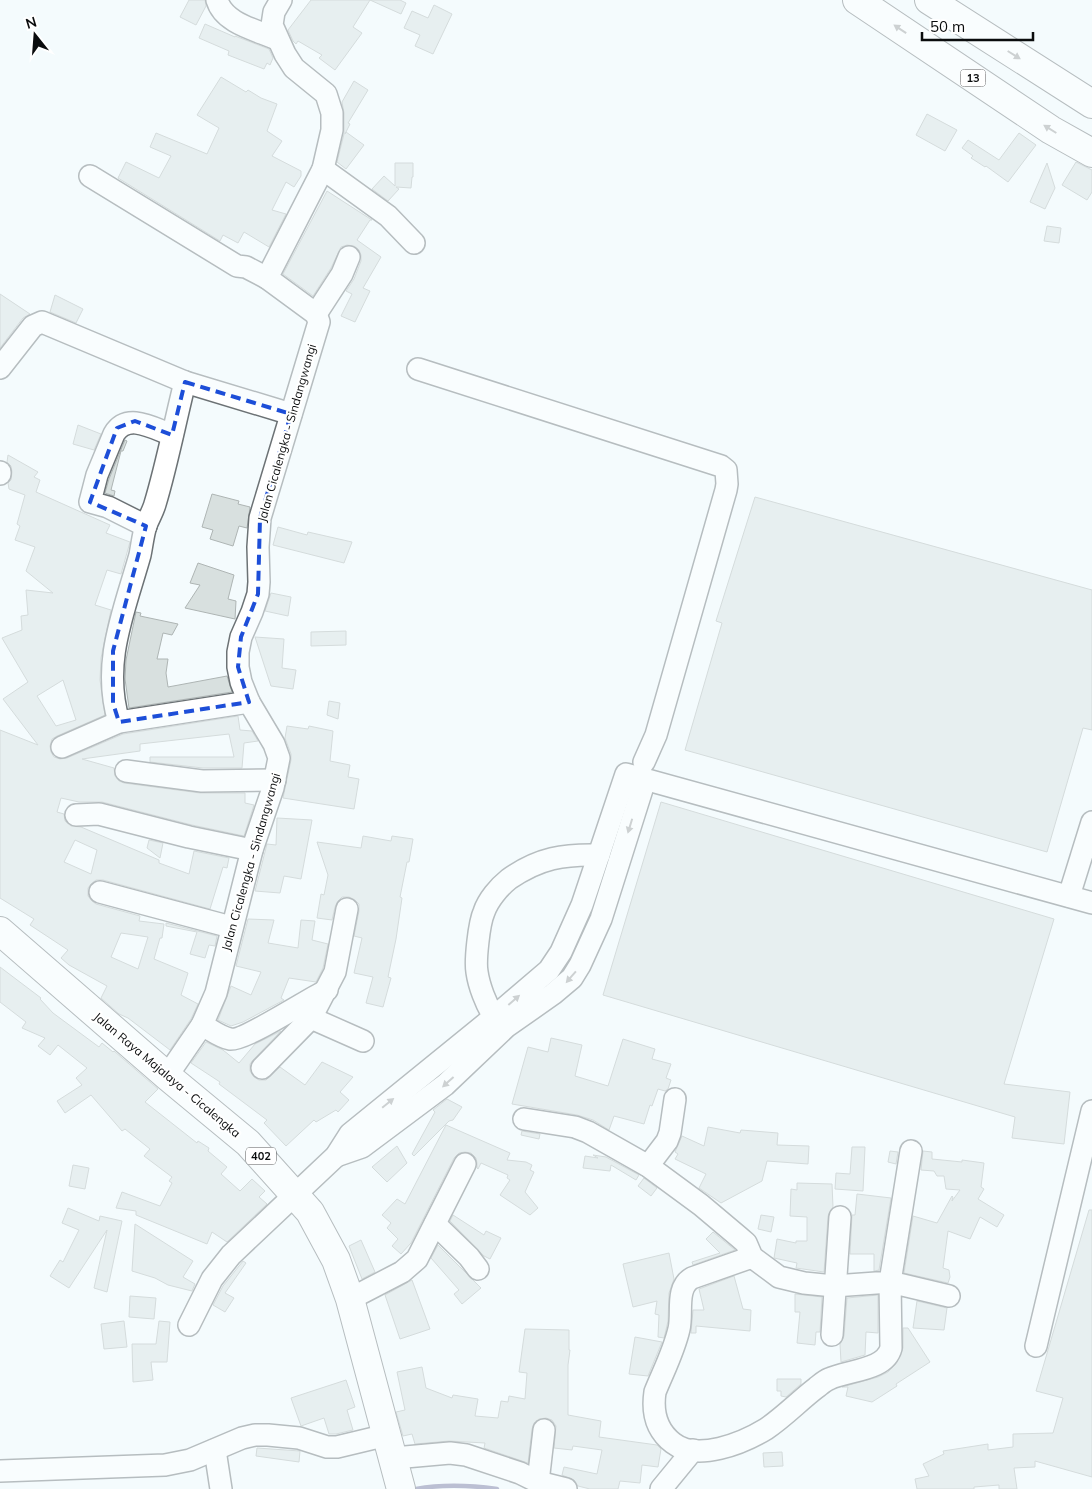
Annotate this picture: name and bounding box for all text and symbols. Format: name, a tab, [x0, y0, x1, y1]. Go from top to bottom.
north arrow	[10, 10, 60, 60]
scale bar	[922, 10, 1033, 42]
text: N	[24, 12, 39, 33]
text: 50 m	[930, 17, 965, 36]
one-way arrow	[893, 24, 907, 34]
one-way arrow	[1007, 50, 1020, 60]
road number: 13	[960, 70, 986, 86]
one-way arrow	[1043, 124, 1056, 133]
street label: Jalan Cicalengka - Sindangwangi	[254, 342, 319, 524]
street label: Jalan Cicalengka - Sindangwangi	[218, 771, 283, 953]
one-way arrow	[626, 819, 633, 834]
one-way arrow	[565, 970, 577, 982]
one-way arrow	[507, 994, 519, 1006]
street label: Jalan Raya Majalaya - Cicalengka	[91, 1009, 244, 1140]
one-way arrow	[442, 1076, 454, 1087]
one-way arrow	[382, 1098, 395, 1109]
road number: 402	[246, 1148, 276, 1164]

